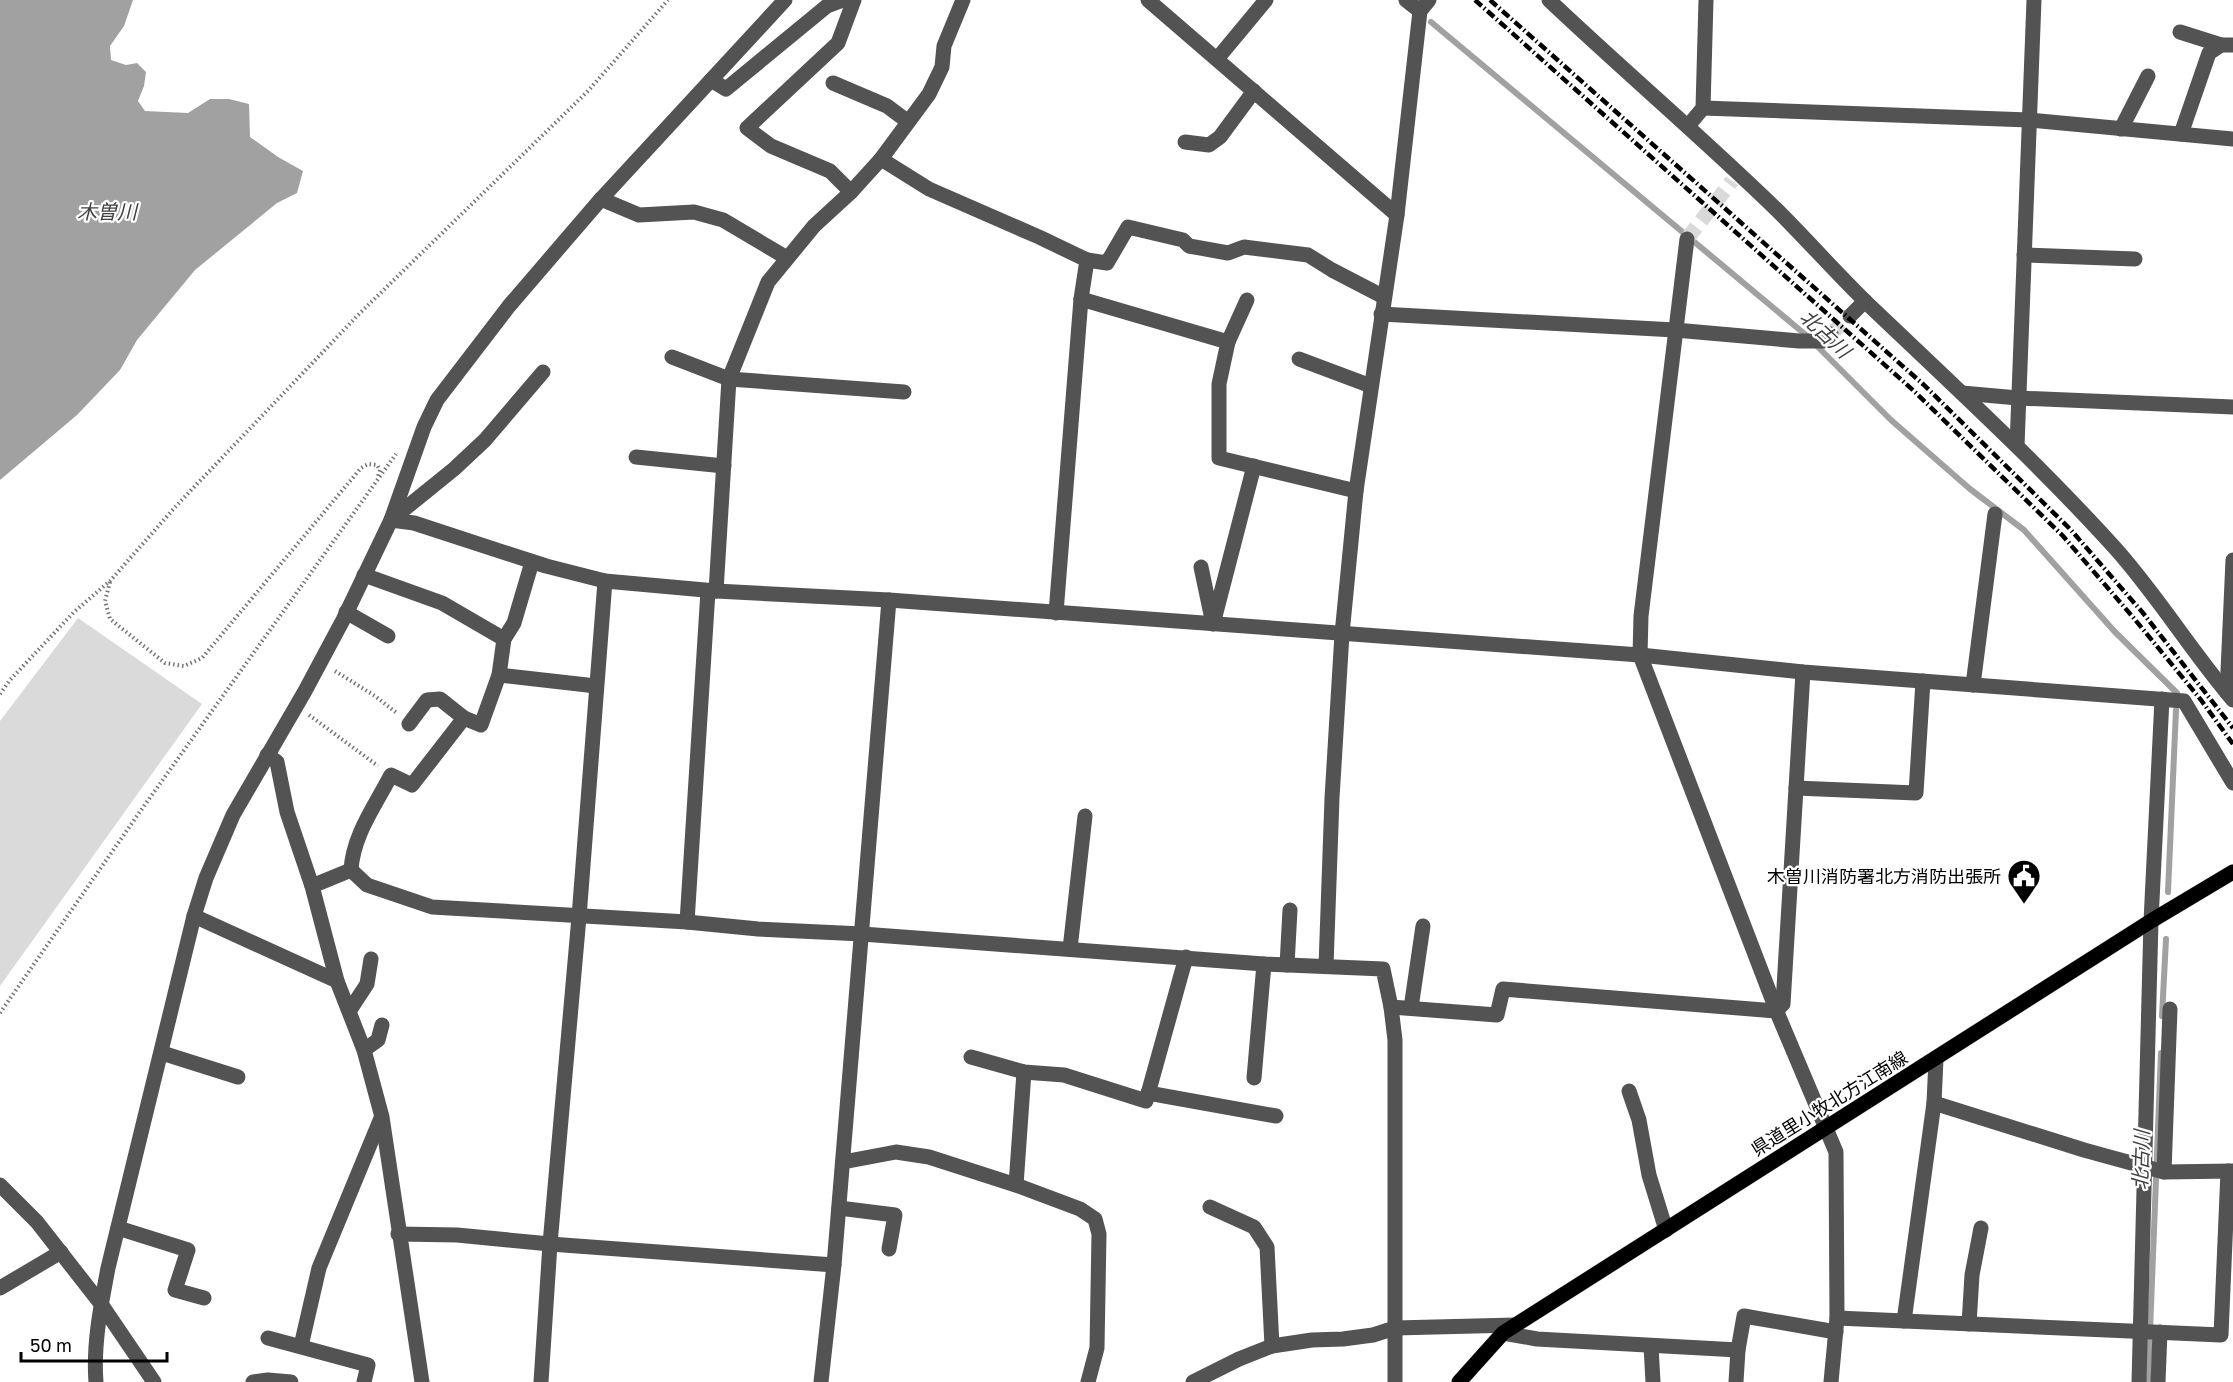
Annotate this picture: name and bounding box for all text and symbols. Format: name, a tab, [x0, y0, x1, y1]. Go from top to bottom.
water label: 木曽川	[77, 199, 139, 223]
water label: 北古川	[1796, 304, 1858, 364]
public building icon: 木曽川消防署北方消防出張所	[2006, 858, 2042, 905]
place label: 木曽川消防署北方消防出張所	[1767, 865, 2001, 887]
street label: 県道里小牧北方江南線	[1747, 1046, 1911, 1160]
water label: 北古川	[2127, 1128, 2153, 1190]
scale bar	[21, 1325, 166, 1363]
text: 50 m	[30, 1334, 72, 1356]

